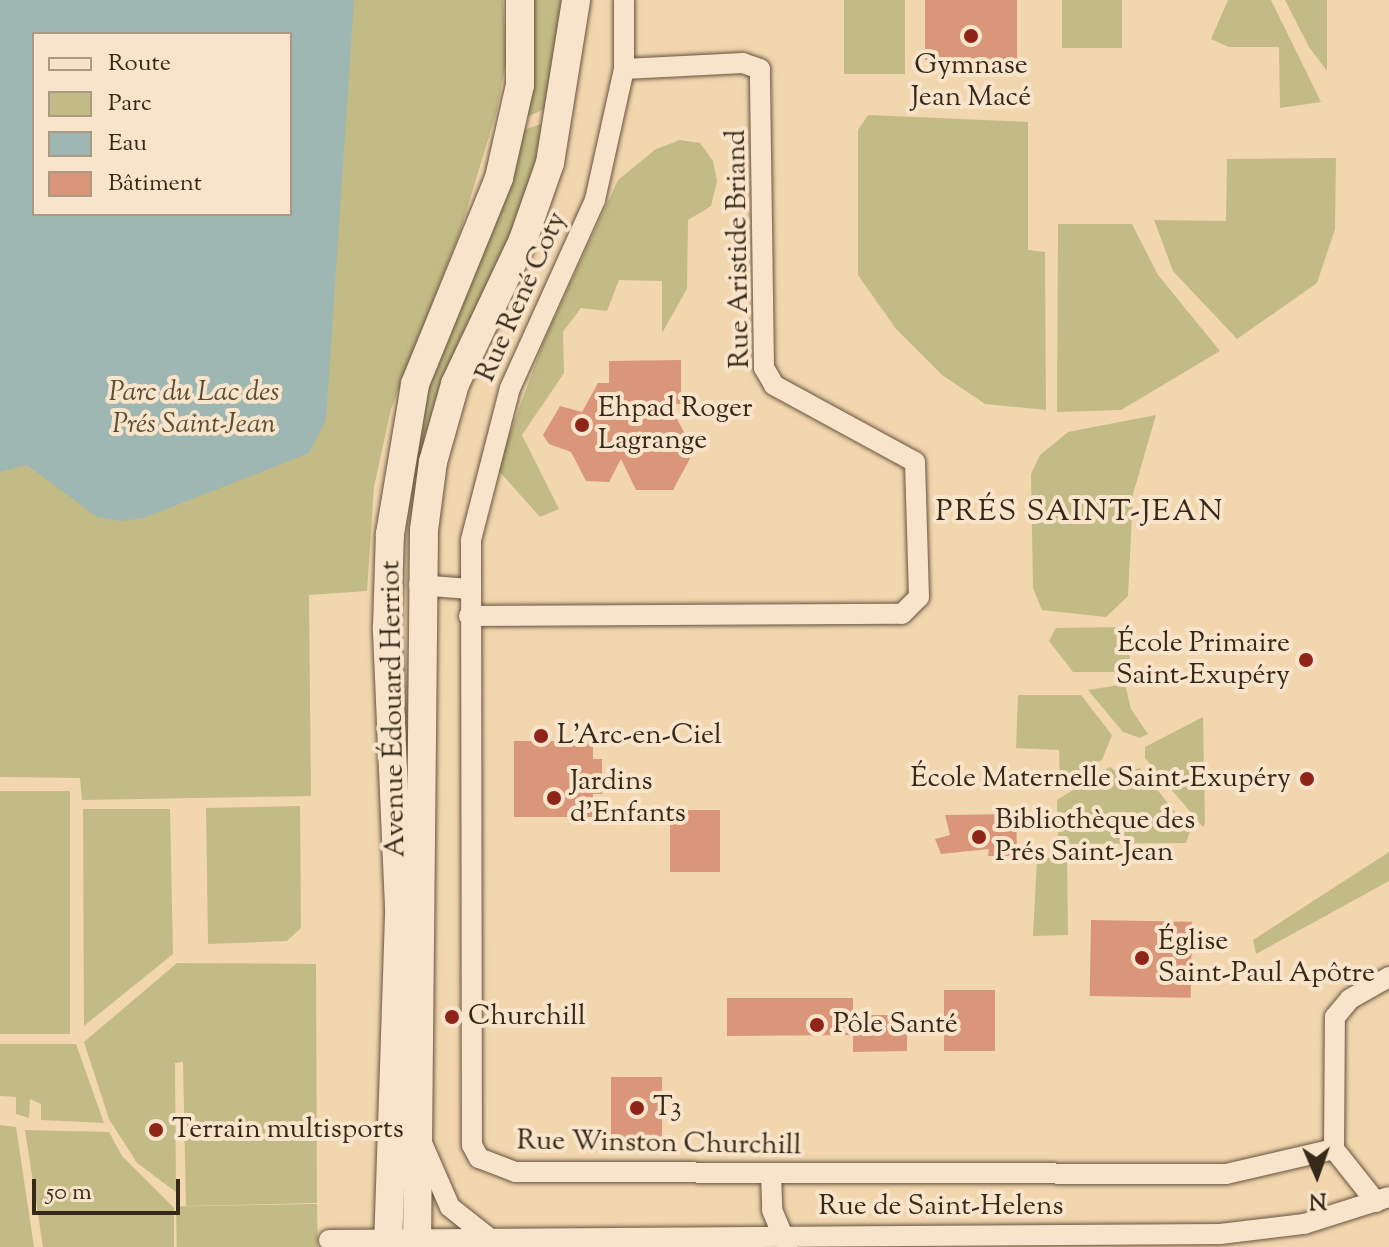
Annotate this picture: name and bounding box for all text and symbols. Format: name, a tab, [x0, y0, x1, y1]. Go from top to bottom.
marker: Gymnase Jean Macé	[962, 27, 980, 45]
legend	[32, 32, 292, 216]
text: Route	[108, 47, 171, 81]
place label: Gymnase Jean Macé	[911, 49, 1031, 115]
text: Parc	[108, 87, 152, 121]
text: Eau	[108, 127, 147, 161]
street label: Rue Aristide Briand	[720, 129, 758, 369]
text: Bâtiment	[108, 167, 202, 201]
street label: Rue René Coty	[470, 207, 574, 387]
park label: Parc du Lac des Prés Saint-Jean	[109, 376, 279, 442]
place label: Ehpad Roger Lagrange	[598, 392, 753, 458]
marker: Ehpad Roger Lagrange	[573, 416, 591, 434]
district label: PRÉS SAINT-JEAN	[936, 495, 1224, 531]
street label: Avenue Édouard Herriot	[375, 560, 413, 858]
place label: École Primaire Saint-Exupéry	[1116, 627, 1290, 693]
marker: École Primaire Saint-Exupéry	[1297, 651, 1315, 669]
place label: L'Arc-en-Ciel	[557, 719, 722, 753]
marker: L'Arc-en-Ciel	[532, 727, 550, 745]
place label: École Maternelle Saint-Exupéry	[911, 762, 1291, 796]
place label: Jardins d'Enfants	[570, 765, 686, 831]
marker: École Maternelle Saint-Exupéry	[1298, 770, 1316, 788]
marker: Jardins d'Enfants	[545, 789, 563, 807]
place label: Bibliothèque des Prés Saint-Jean	[995, 804, 1195, 870]
marker: Bibliothèque des Prés Saint-Jean	[970, 828, 988, 846]
place label: Église Saint-Paul Apôtre	[1158, 925, 1375, 991]
marker: Église Saint-Paul Apôtre	[1133, 949, 1151, 967]
place label: Churchill	[468, 1000, 586, 1034]
marker: Churchill	[443, 1008, 461, 1026]
place label: Pôle Santé	[833, 1008, 958, 1042]
marker: Pôle Santé	[808, 1016, 826, 1034]
place label: T3	[653, 1091, 682, 1125]
marker: T3	[628, 1099, 646, 1117]
place label: Terrain multisports	[172, 1113, 404, 1147]
marker: Terrain multisports	[147, 1121, 165, 1139]
street label: Rue Winston Churchill	[516, 1125, 802, 1163]
north arrow	[1277, 1135, 1357, 1215]
scale bar	[36, 1163, 184, 1213]
text: 50 m	[46, 1176, 92, 1210]
text: N	[1309, 1183, 1327, 1215]
street label: Rue de Saint-Helens	[818, 1190, 1064, 1224]

